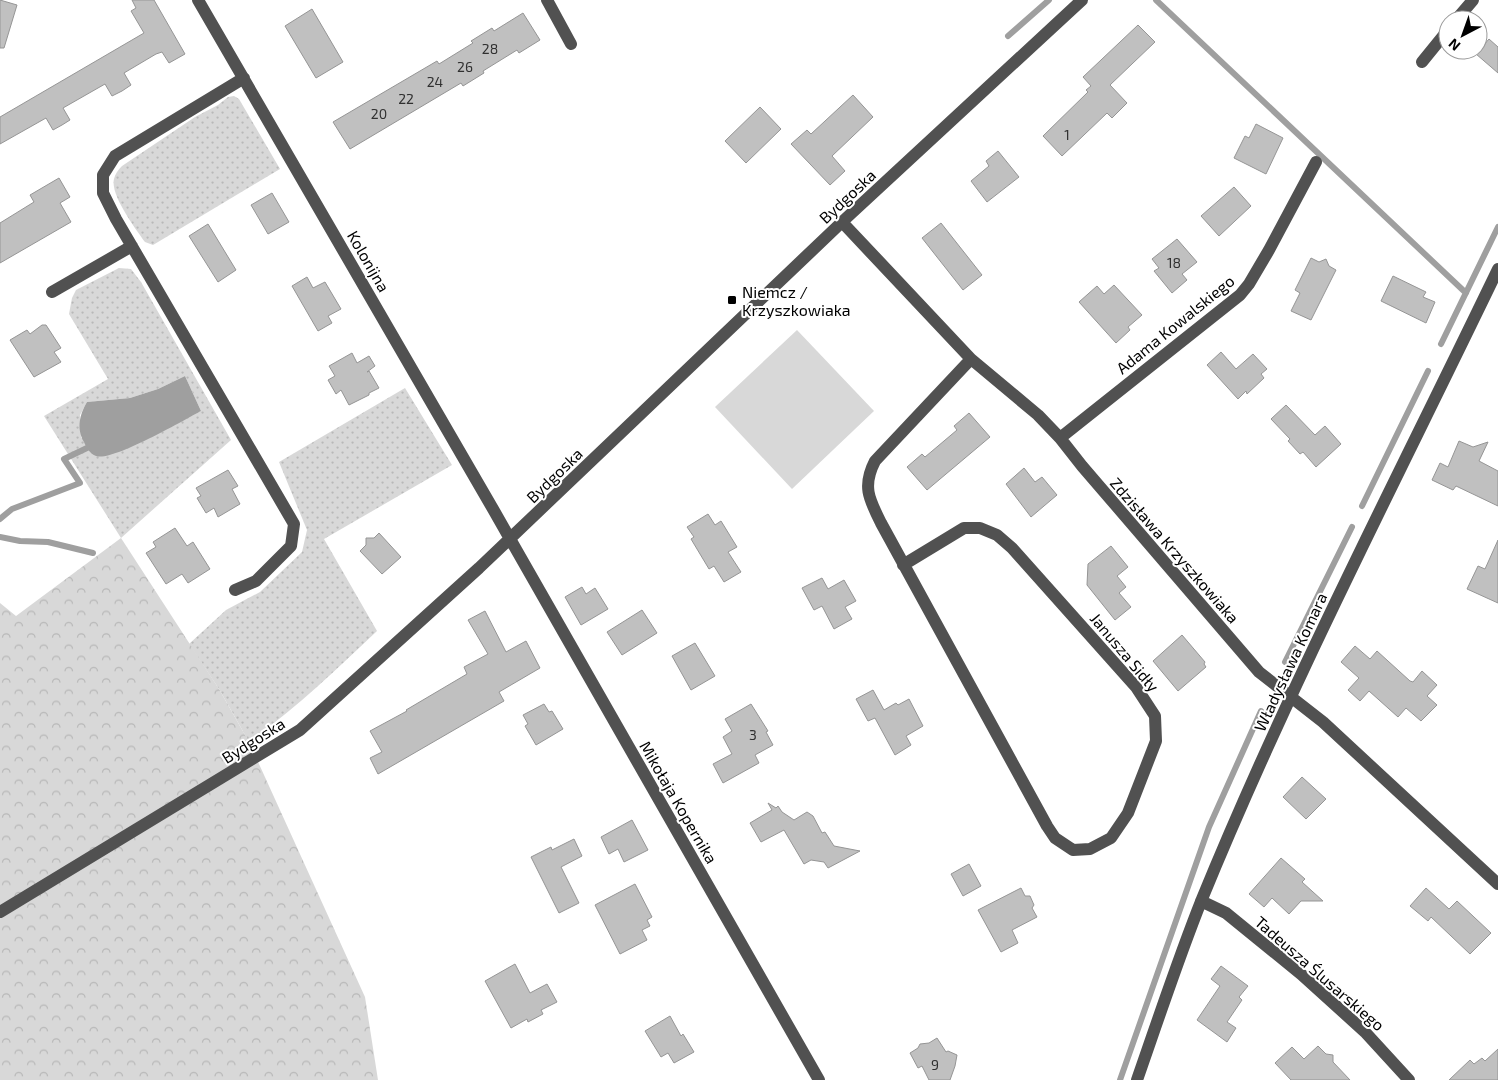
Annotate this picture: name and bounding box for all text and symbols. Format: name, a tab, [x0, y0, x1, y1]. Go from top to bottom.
north arrow	[1438, 10, 1488, 60]
text: N	[1445, 35, 1464, 55]
house number: 28	[482, 40, 498, 57]
house number: 26	[457, 58, 473, 75]
house number: 24	[427, 73, 443, 90]
house number: 22	[398, 90, 414, 107]
house number: 20	[371, 105, 387, 122]
house number: 1	[1064, 126, 1070, 143]
street label: Bydgoska	[815, 165, 879, 227]
street label: Kolonijna	[343, 227, 394, 295]
house number: 18	[1167, 254, 1181, 271]
street label: Adama Kowalskiego	[1112, 271, 1238, 377]
place label: Niemcz / Krzyszkowiaka	[742, 282, 851, 319]
marker: Niemcz / Krzyszkowiaka	[726, 294, 738, 306]
street label: Bydgoska	[522, 444, 586, 506]
street label: Zdzisława Krzyszkowiaka	[1107, 473, 1243, 627]
street label: Władysława Komara	[1250, 590, 1330, 734]
street label: Janusza Sidły	[1087, 609, 1164, 696]
street label: Bydgoska	[218, 713, 288, 767]
house number: 3	[749, 726, 757, 743]
street label: Mikołaja Kopernika	[635, 737, 722, 867]
street label: Tadeusza Ślusarskiego	[1251, 912, 1389, 1034]
house number: 9	[931, 1056, 939, 1073]

